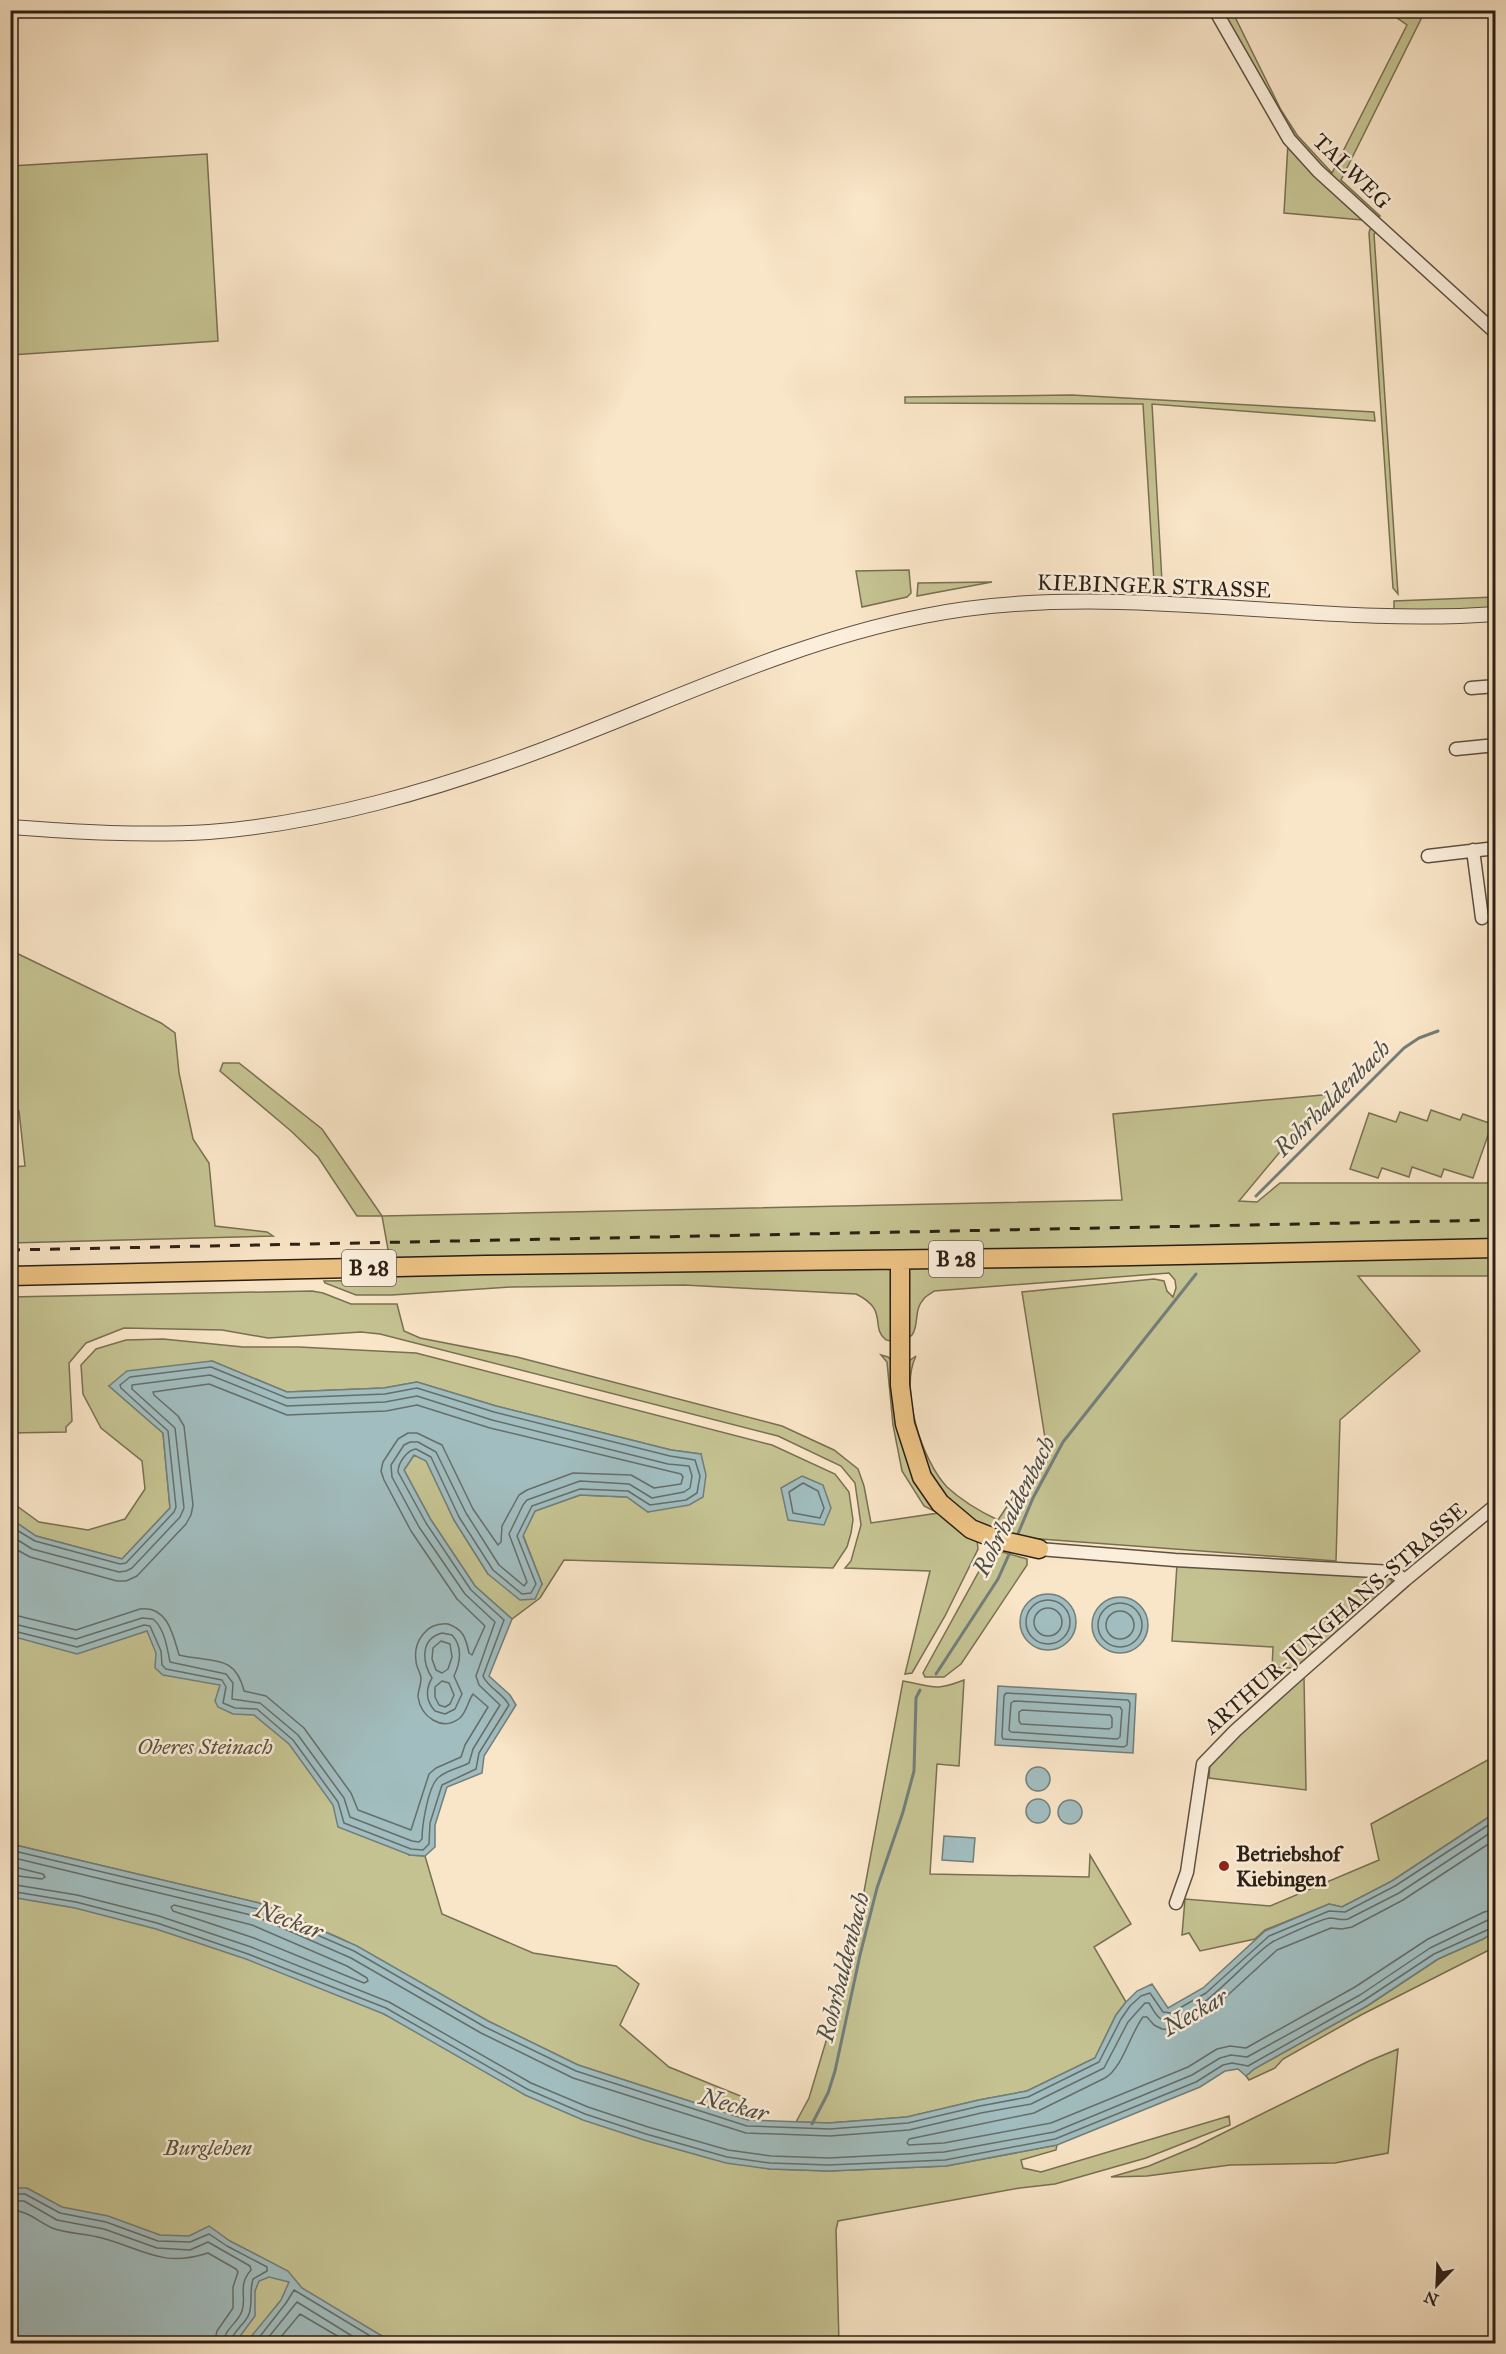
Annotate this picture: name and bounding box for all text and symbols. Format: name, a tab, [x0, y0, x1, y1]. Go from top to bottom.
street label: TALWEG	[1307, 127, 1397, 215]
street label: KIEBINGER STRASSE	[1036, 568, 1272, 604]
water label: Rohrhaldenbach	[1267, 1033, 1397, 1163]
road number: B 28	[929, 1241, 983, 1277]
road number: B 28	[342, 1250, 396, 1286]
water label: Rohrhaldenbach	[965, 1431, 1062, 1582]
street label: ARTHUR-JUNGHANS-STRASSE	[1197, 1496, 1472, 1740]
park label: Oberes Steinach	[137, 1733, 273, 1760]
place label: Betriebshof Kiebingen	[1236, 1840, 1344, 1892]
marker: Betriebshof Kiebingen	[1217, 1859, 1231, 1873]
water label: Rohrhaldenbach	[810, 1889, 876, 2046]
water label: Neckar	[249, 1893, 329, 1947]
water label: Neckar	[1155, 1980, 1235, 2044]
water label: Neckar	[694, 2081, 774, 2129]
park label: Burglehen	[163, 2134, 253, 2161]
north arrow	[1407, 2255, 1467, 2315]
text: N	[1421, 2287, 1441, 2310]

